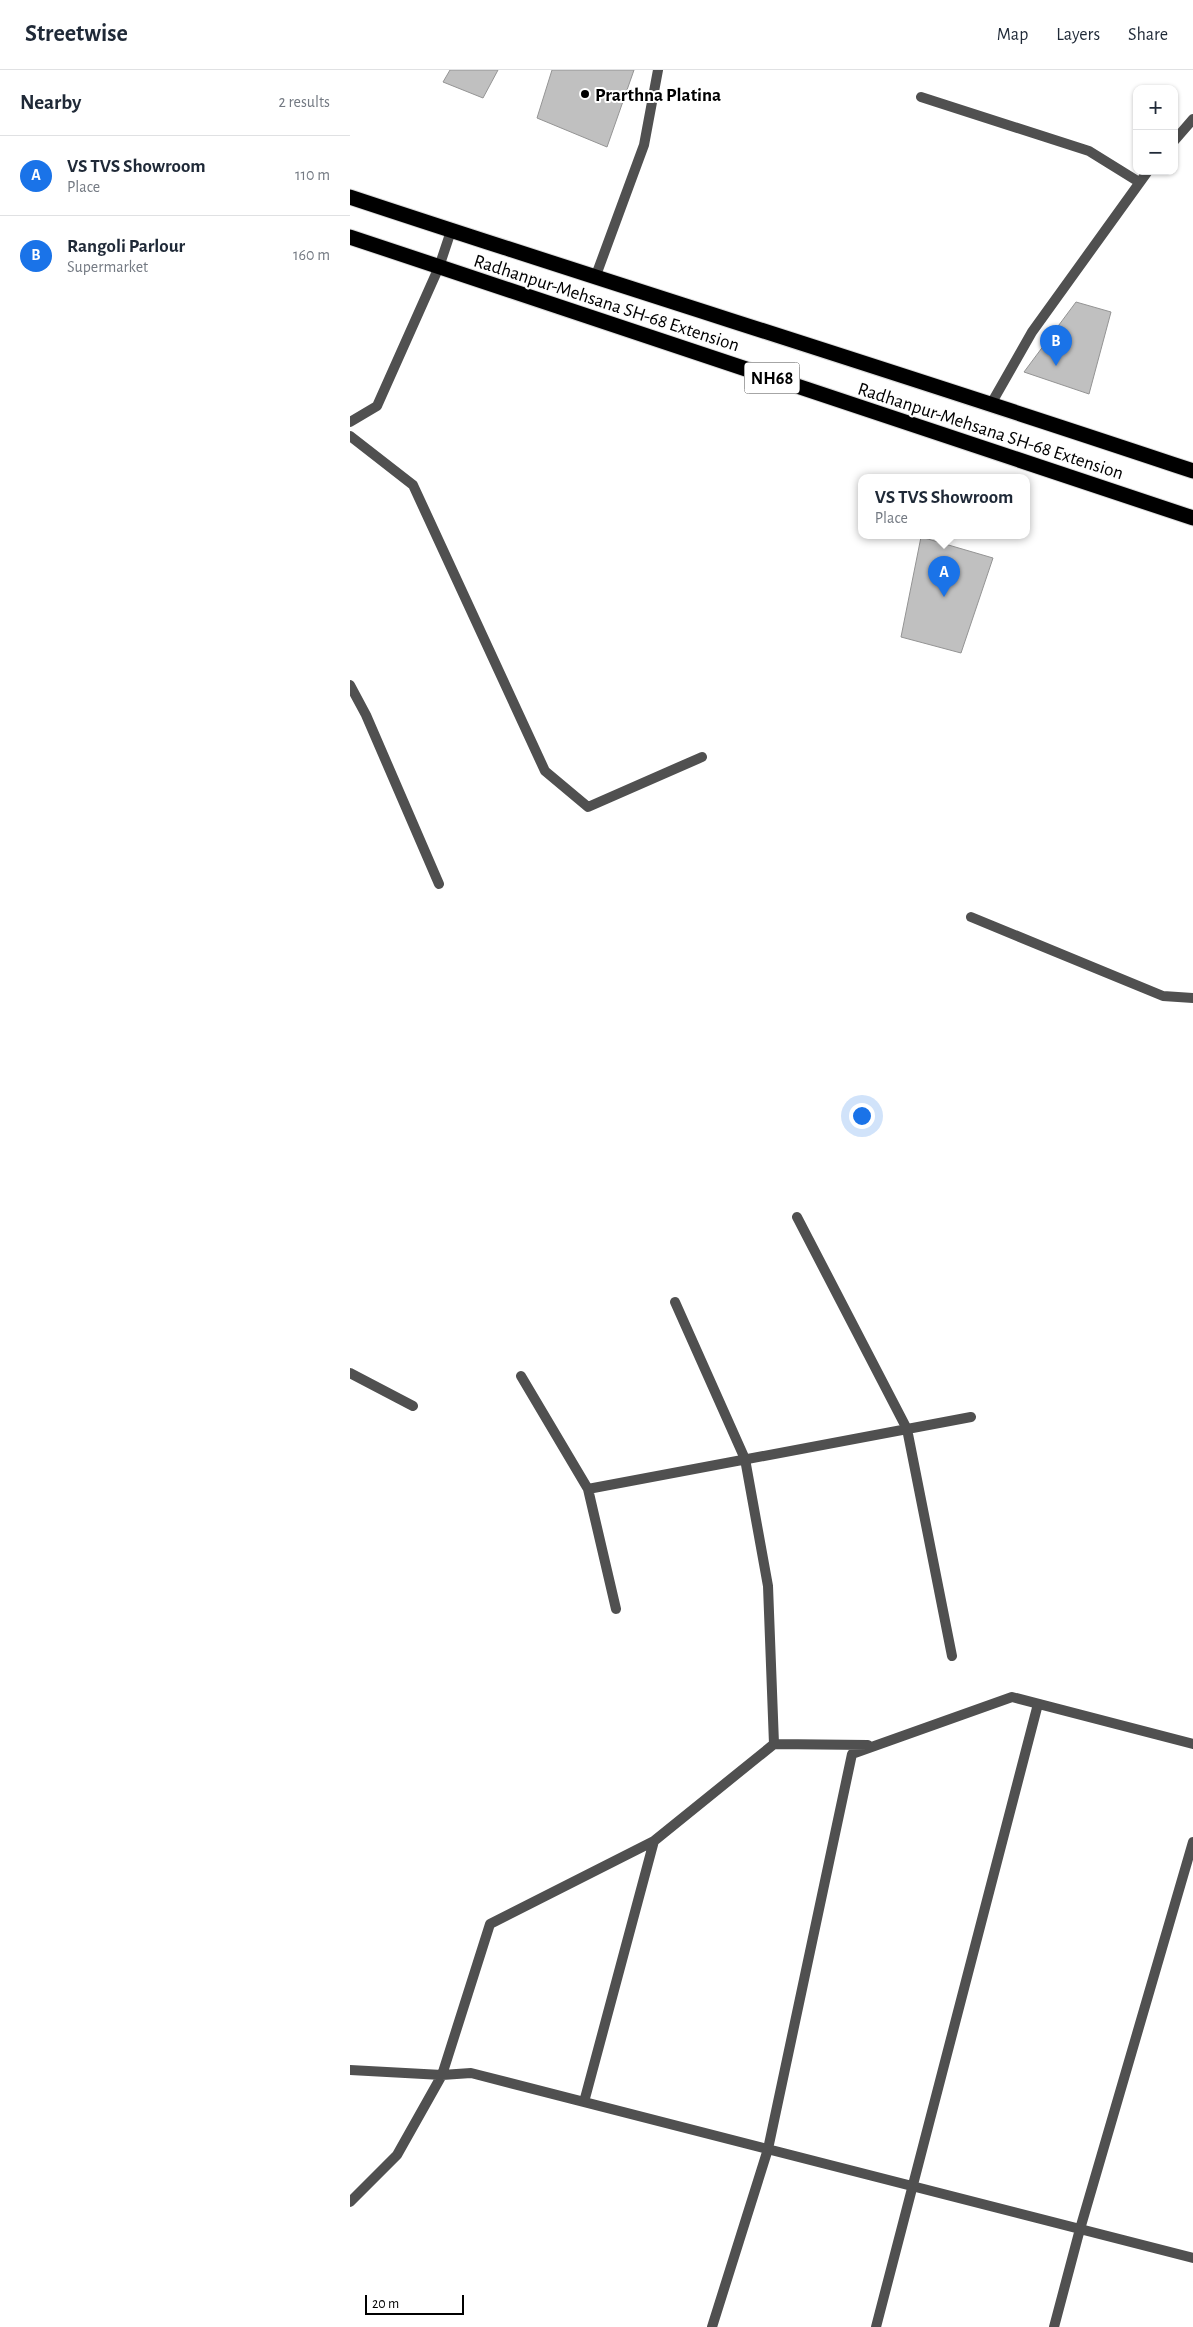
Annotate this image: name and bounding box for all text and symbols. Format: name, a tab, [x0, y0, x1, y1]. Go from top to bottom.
text: Streetwise	[25, 22, 128, 46]
text: Map	[997, 26, 1028, 44]
text: Layers	[1056, 26, 1100, 44]
text: Share	[1128, 26, 1168, 44]
map controls	[1133, 85, 1178, 175]
button: +	[1133, 85, 1178, 130]
place label: Prarthna Platina	[595, 86, 721, 105]
marker: Prarthna Platina	[579, 88, 591, 100]
text: Nearby	[20, 92, 81, 113]
text: 2 results	[278, 94, 330, 110]
button: −	[1133, 130, 1178, 175]
text: VS TVS Showroom	[67, 157, 206, 176]
text: A	[31, 167, 41, 183]
text: 110 m	[295, 167, 330, 183]
text: Place	[67, 179, 100, 195]
text: Rangoli Parlour	[67, 237, 185, 256]
text: B	[31, 247, 41, 263]
text: 160 m	[293, 247, 330, 263]
street label: Radhanpur-Mehsana SH-68 Extension	[471, 251, 742, 355]
text: Supermarket	[67, 259, 148, 275]
pin: B	[1040, 325, 1072, 366]
road number: NH68	[744, 362, 800, 394]
street label: Radhanpur-Mehsana SH-68 Extension	[855, 379, 1126, 483]
popup	[858, 474, 1030, 539]
text: VS TVS Showroom	[875, 488, 1013, 507]
text: Place	[875, 510, 908, 526]
pin: A	[928, 556, 960, 597]
your location	[849, 1103, 875, 1129]
scale bar	[365, 2292, 464, 2315]
text: 20 m	[372, 2297, 399, 2311]

